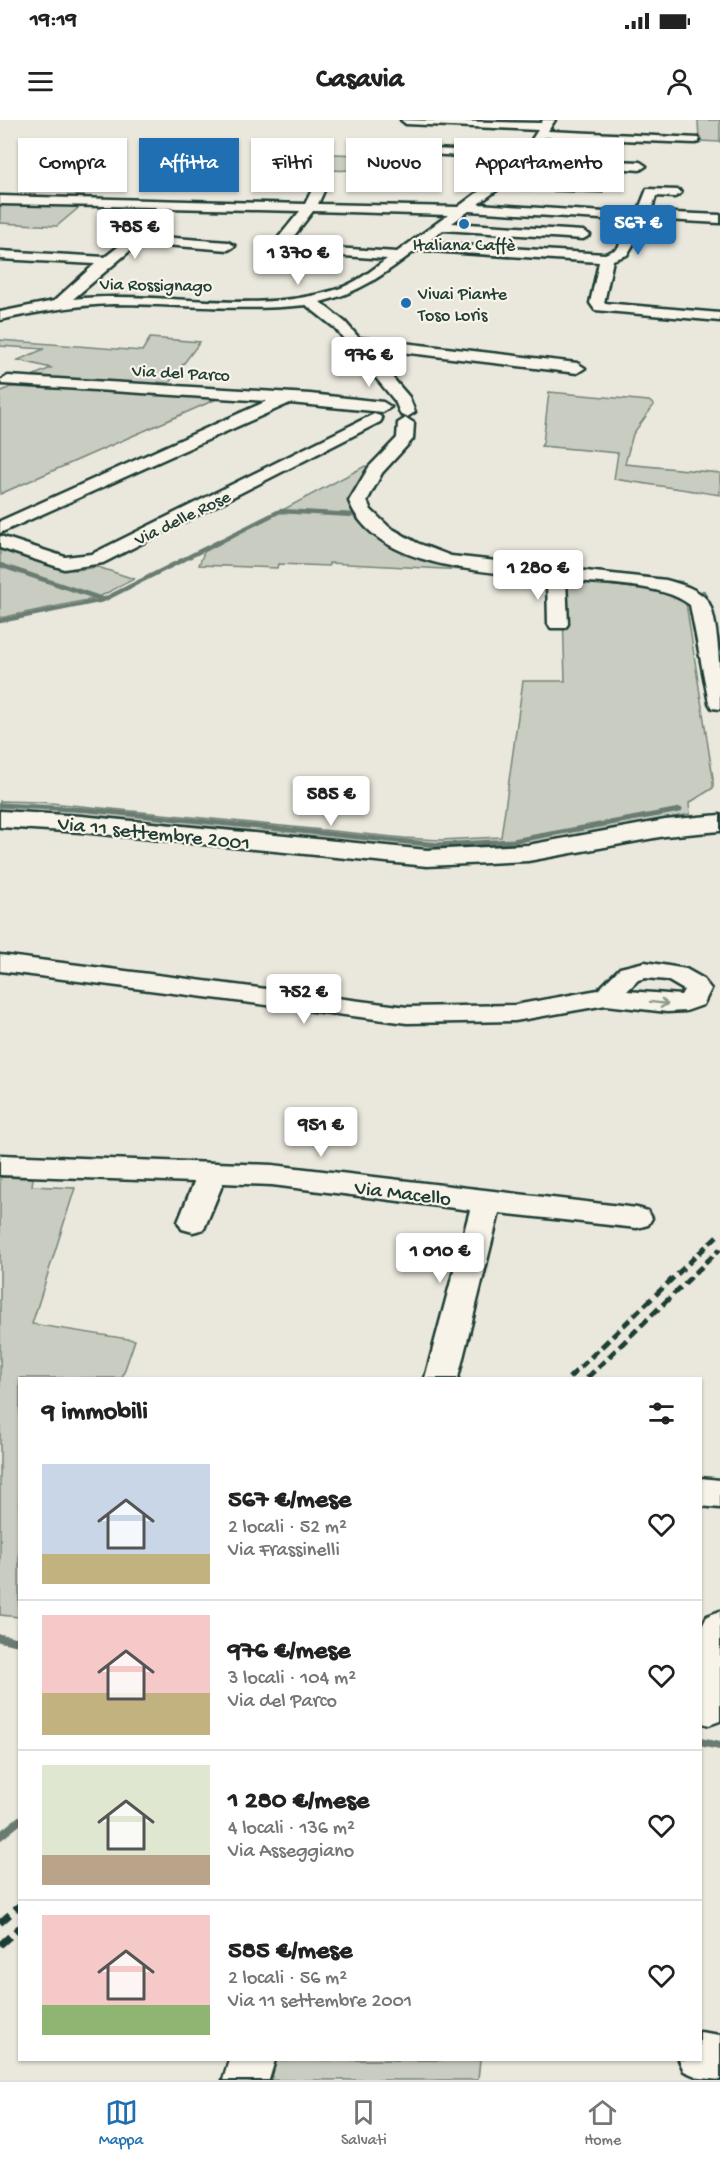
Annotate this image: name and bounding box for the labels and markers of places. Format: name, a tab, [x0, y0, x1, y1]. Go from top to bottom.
pin: 567 €	[596, 205, 680, 256]
pin: 785 €	[93, 209, 177, 260]
marker: Italiana Caffè	[457, 217, 471, 231]
pin: 1 370 €	[243, 235, 353, 286]
place label: Italiana Caffè	[413, 236, 516, 257]
place label: Vivai Piante Toso Loris	[417, 285, 508, 327]
marker: Vivai Piante Toso Loris	[399, 296, 413, 310]
pin: 976 €	[327, 337, 411, 388]
pin: 1 280 €	[483, 550, 593, 601]
pin: 585 €	[289, 776, 373, 827]
pin: 752 €	[262, 974, 346, 1025]
pin: 951 €	[279, 1107, 363, 1158]
pin: 1 010 €	[385, 1233, 495, 1284]

